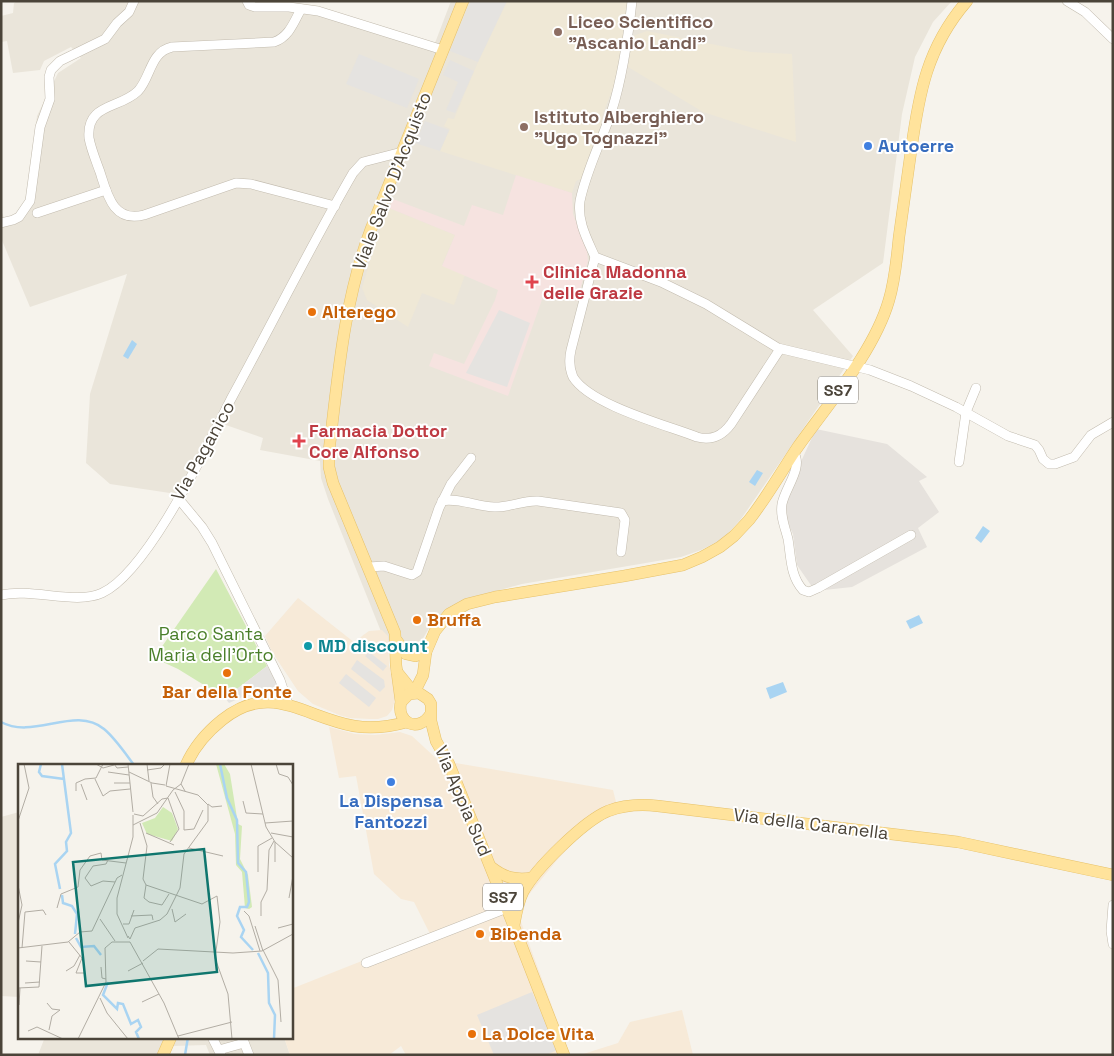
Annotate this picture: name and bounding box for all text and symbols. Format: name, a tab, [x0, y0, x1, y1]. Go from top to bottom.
place label: Liceo Scientifico "Ascanio Landi"	[568, 10, 713, 54]
marker: Liceo Scientifico "Ascanio Landi"	[552, 26, 564, 38]
street label: Viale Salvo D'Acquisto	[347, 89, 436, 273]
place label: Istituto Alberghiero "Ugo Tognazzi"	[534, 105, 704, 149]
marker: Istituto Alberghiero "Ugo Tognazzi"	[518, 121, 530, 133]
place label: Autoerre	[878, 134, 954, 157]
marker: Autoerre	[862, 140, 874, 152]
place label: Clinica Madonna delle Grazie	[543, 260, 687, 304]
marker: Clinica Madonna delle Grazie	[525, 275, 539, 289]
place label: Alterego	[322, 300, 396, 323]
marker: Alterego	[306, 306, 318, 318]
road number: SS7	[818, 376, 858, 404]
street label: Via Paganico	[166, 397, 239, 505]
place label: Farmacia Dottor Core Alfonso	[309, 419, 447, 463]
marker: Farmacia Dottor Core Alfonso	[293, 435, 305, 447]
place label: Bruffa	[427, 608, 482, 631]
marker: Bruffa	[411, 614, 423, 626]
park label: Parco Santa Maria dell'Orto	[148, 622, 274, 666]
place label: MD discount	[318, 634, 428, 657]
marker: MD discount	[302, 640, 314, 652]
marker: Bar della Fonte	[221, 667, 233, 679]
place label: Bar della Fonte	[162, 680, 292, 703]
street label: Via Appia Sud	[430, 742, 497, 860]
inset map	[18, 764, 292, 1038]
marker: La Dispensa Fantozzi	[385, 776, 397, 788]
place label: La Dispensa Fantozzi	[339, 789, 443, 833]
street label: Via della Caranella	[732, 803, 890, 844]
road number: SS7	[483, 884, 523, 910]
place label: Bibenda	[490, 922, 562, 945]
marker: Bibenda	[474, 928, 486, 940]
place label: La Dolce Vita	[482, 1022, 595, 1045]
marker: La Dolce Vita	[466, 1028, 478, 1040]

